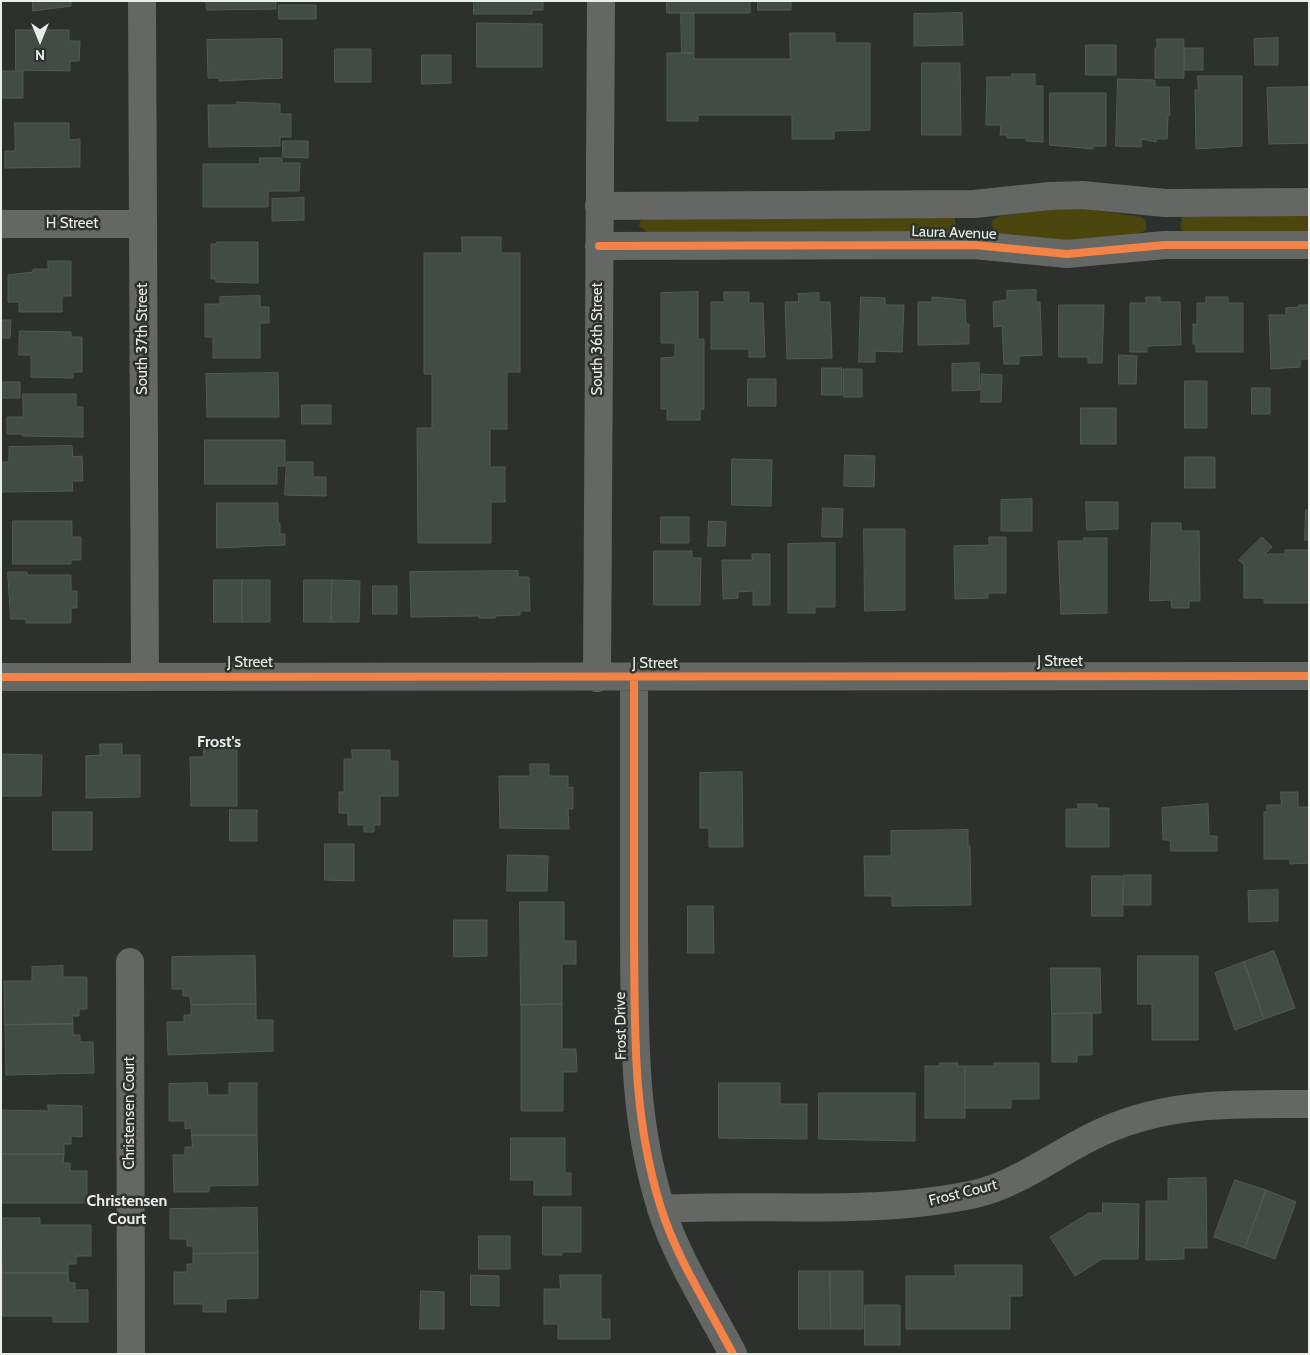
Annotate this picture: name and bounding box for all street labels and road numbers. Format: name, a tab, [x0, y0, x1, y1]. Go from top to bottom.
street label: H Street	[46, 215, 98, 233]
street label: Laura Avenue	[911, 223, 997, 243]
street label: South 36th Street	[589, 282, 607, 396]
street label: South 37th Street	[134, 283, 152, 395]
street label: J Street	[1037, 653, 1083, 671]
street label: J Street	[227, 654, 273, 672]
street label: J Street	[632, 655, 678, 673]
street label: Frost Drive	[611, 992, 631, 1060]
street label: Christensen Court	[121, 1056, 139, 1170]
street label: Frost Court	[927, 1176, 999, 1210]

